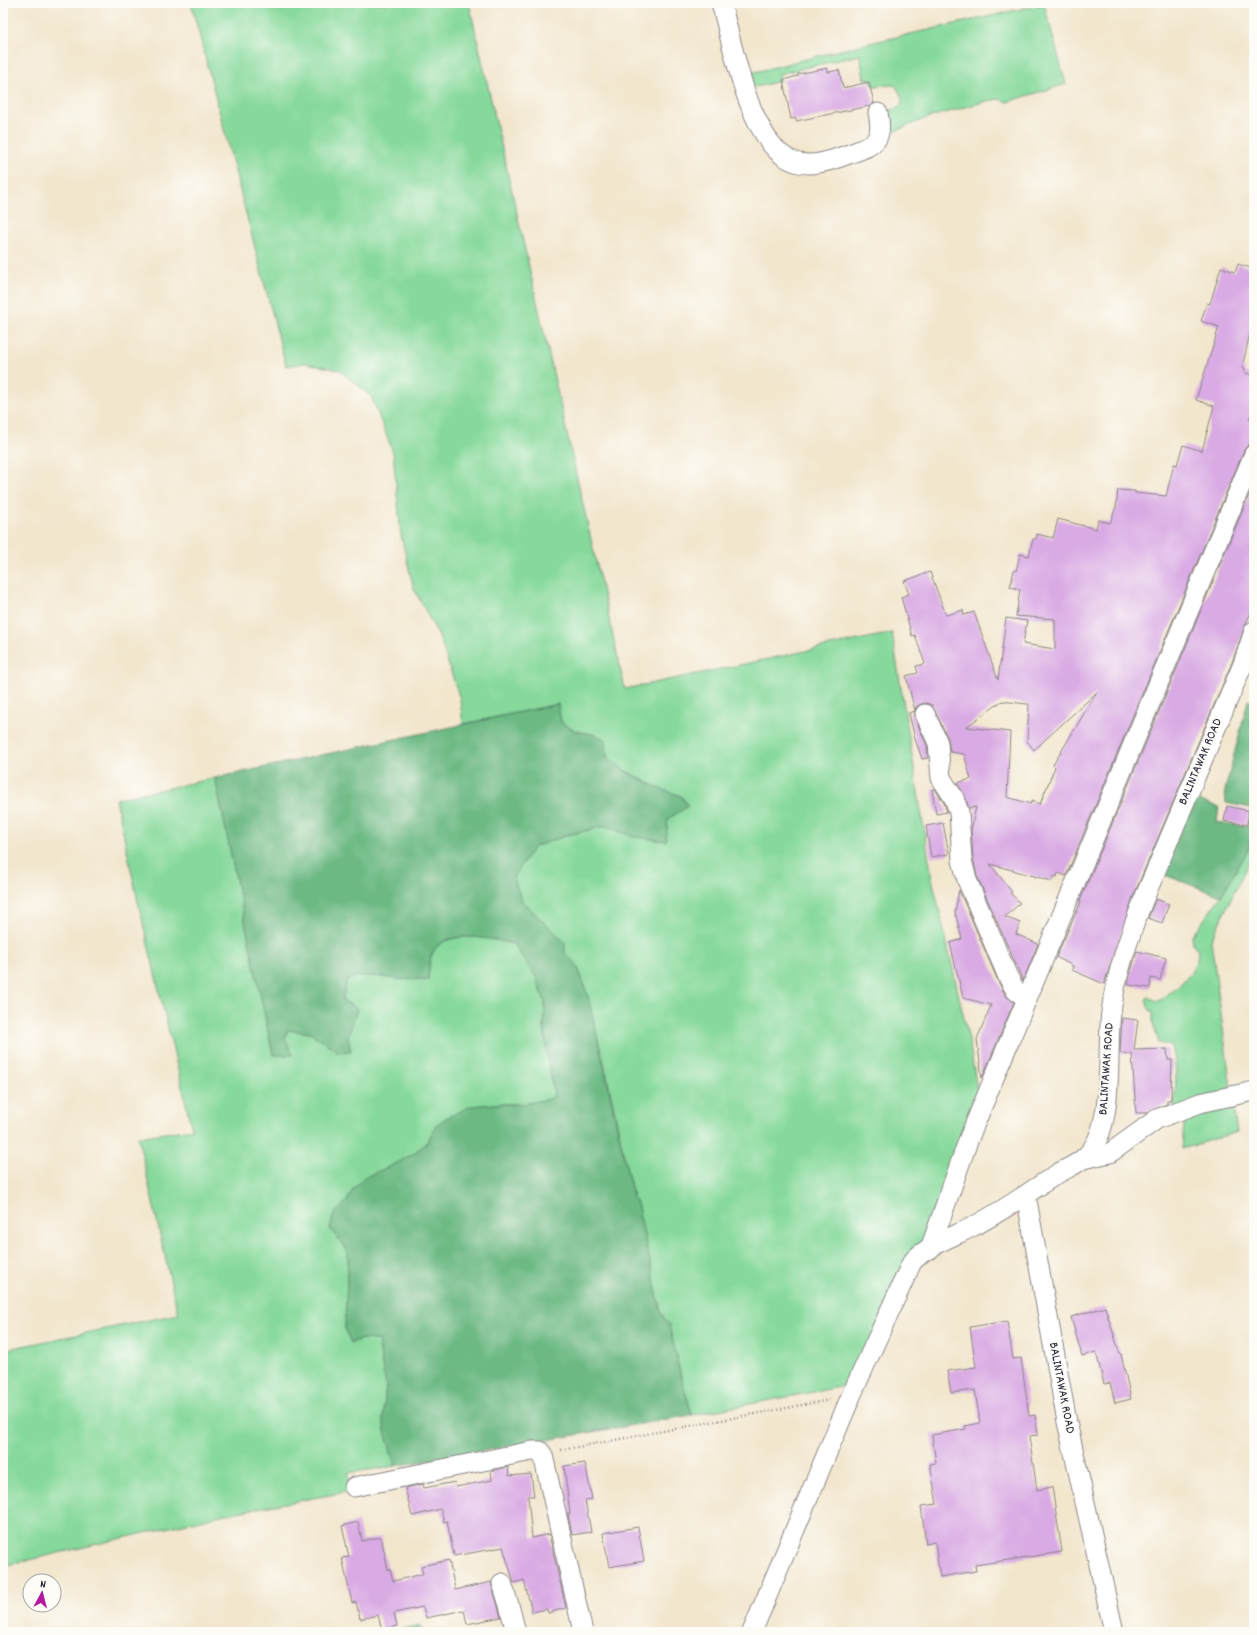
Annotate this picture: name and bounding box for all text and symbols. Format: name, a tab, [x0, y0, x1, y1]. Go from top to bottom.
street label: BALINTAWAK ROAD	[1174, 715, 1228, 808]
street label: BALINTAWAK ROAD	[1094, 1022, 1120, 1116]
street label: BALINTAWAK ROAD	[1043, 1341, 1079, 1435]
north arrow	[22, 1573, 62, 1613]
text: N	[39, 1577, 47, 1593]

